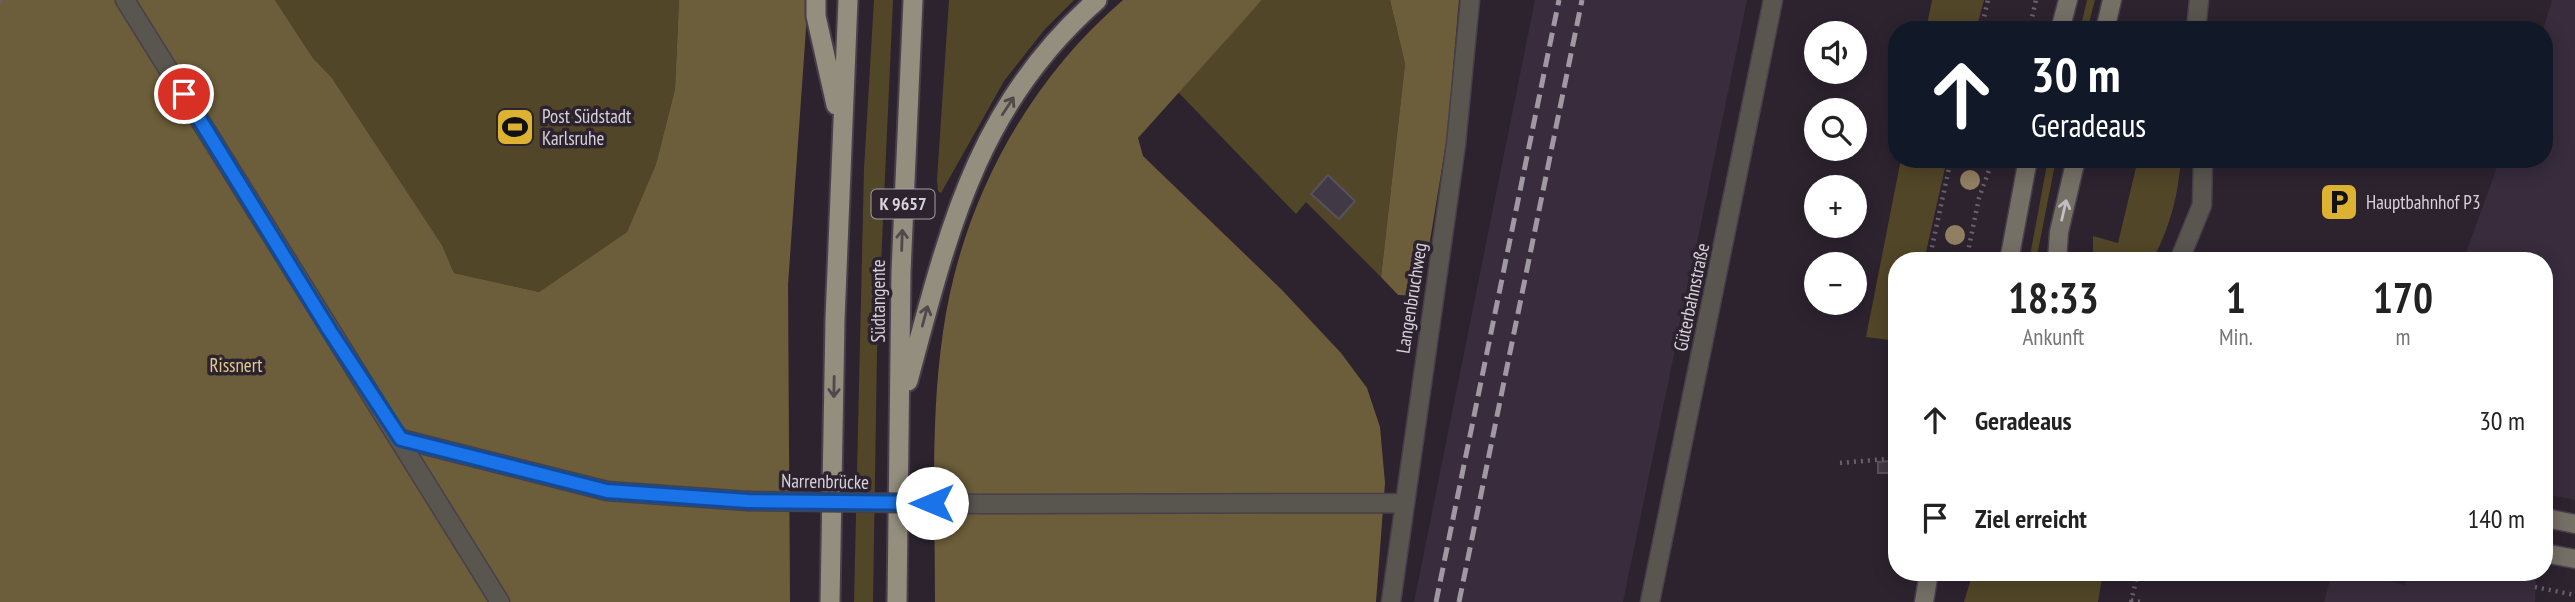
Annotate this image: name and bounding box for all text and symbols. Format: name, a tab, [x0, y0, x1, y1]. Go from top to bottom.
map controls	[1804, 21, 1867, 315]
button: sound	[1804, 21, 1867, 84]
text: 30 m	[2031, 42, 2120, 106]
icon: ahead	[1916, 49, 2007, 140]
pin	[154, 64, 214, 124]
icon: arrive	[165, 75, 203, 113]
one-way arrow	[1001, 97, 1015, 116]
button: search	[1804, 98, 1867, 161]
place label: Post Südstadt Karlsruhe	[542, 104, 632, 150]
text: Geradeaus	[2031, 104, 2146, 146]
sports icon: Post Südstadt Karlsruhe	[494, 106, 536, 148]
button: +	[1804, 175, 1867, 238]
parking icon: Hauptbahnhof P3	[2318, 181, 2360, 223]
road number: K 9657	[872, 190, 934, 218]
place label: Hauptbahnhof P3	[2366, 190, 2480, 214]
one-way arrow	[2058, 199, 2071, 222]
one-way arrow	[895, 228, 908, 251]
street label: Langenbruchweg	[1390, 241, 1432, 355]
street label: Güterbahnstraße	[1668, 241, 1714, 353]
button: −	[1804, 252, 1867, 315]
street label: Südtangente	[866, 259, 890, 343]
text: 18:33	[2008, 270, 2099, 325]
text: 1	[2226, 270, 2246, 325]
text: 170	[2373, 270, 2433, 325]
one-way arrow	[919, 306, 932, 328]
text: Ankunft	[2022, 322, 2084, 351]
text: Min.	[2219, 322, 2253, 351]
text: m	[2395, 322, 2410, 351]
park label: Rissnert	[209, 353, 263, 377]
one-way arrow	[827, 376, 840, 399]
icon: ahead	[1916, 401, 1954, 439]
text: Geradeaus	[1975, 404, 2072, 437]
text: 30 m	[2479, 404, 2525, 437]
position arrow	[895, 466, 969, 540]
street label: Narrenbrücke	[781, 468, 869, 494]
icon: arrive	[1916, 499, 1954, 537]
text: Ziel erreicht	[1975, 502, 2087, 535]
text: 140 m	[2467, 502, 2525, 535]

